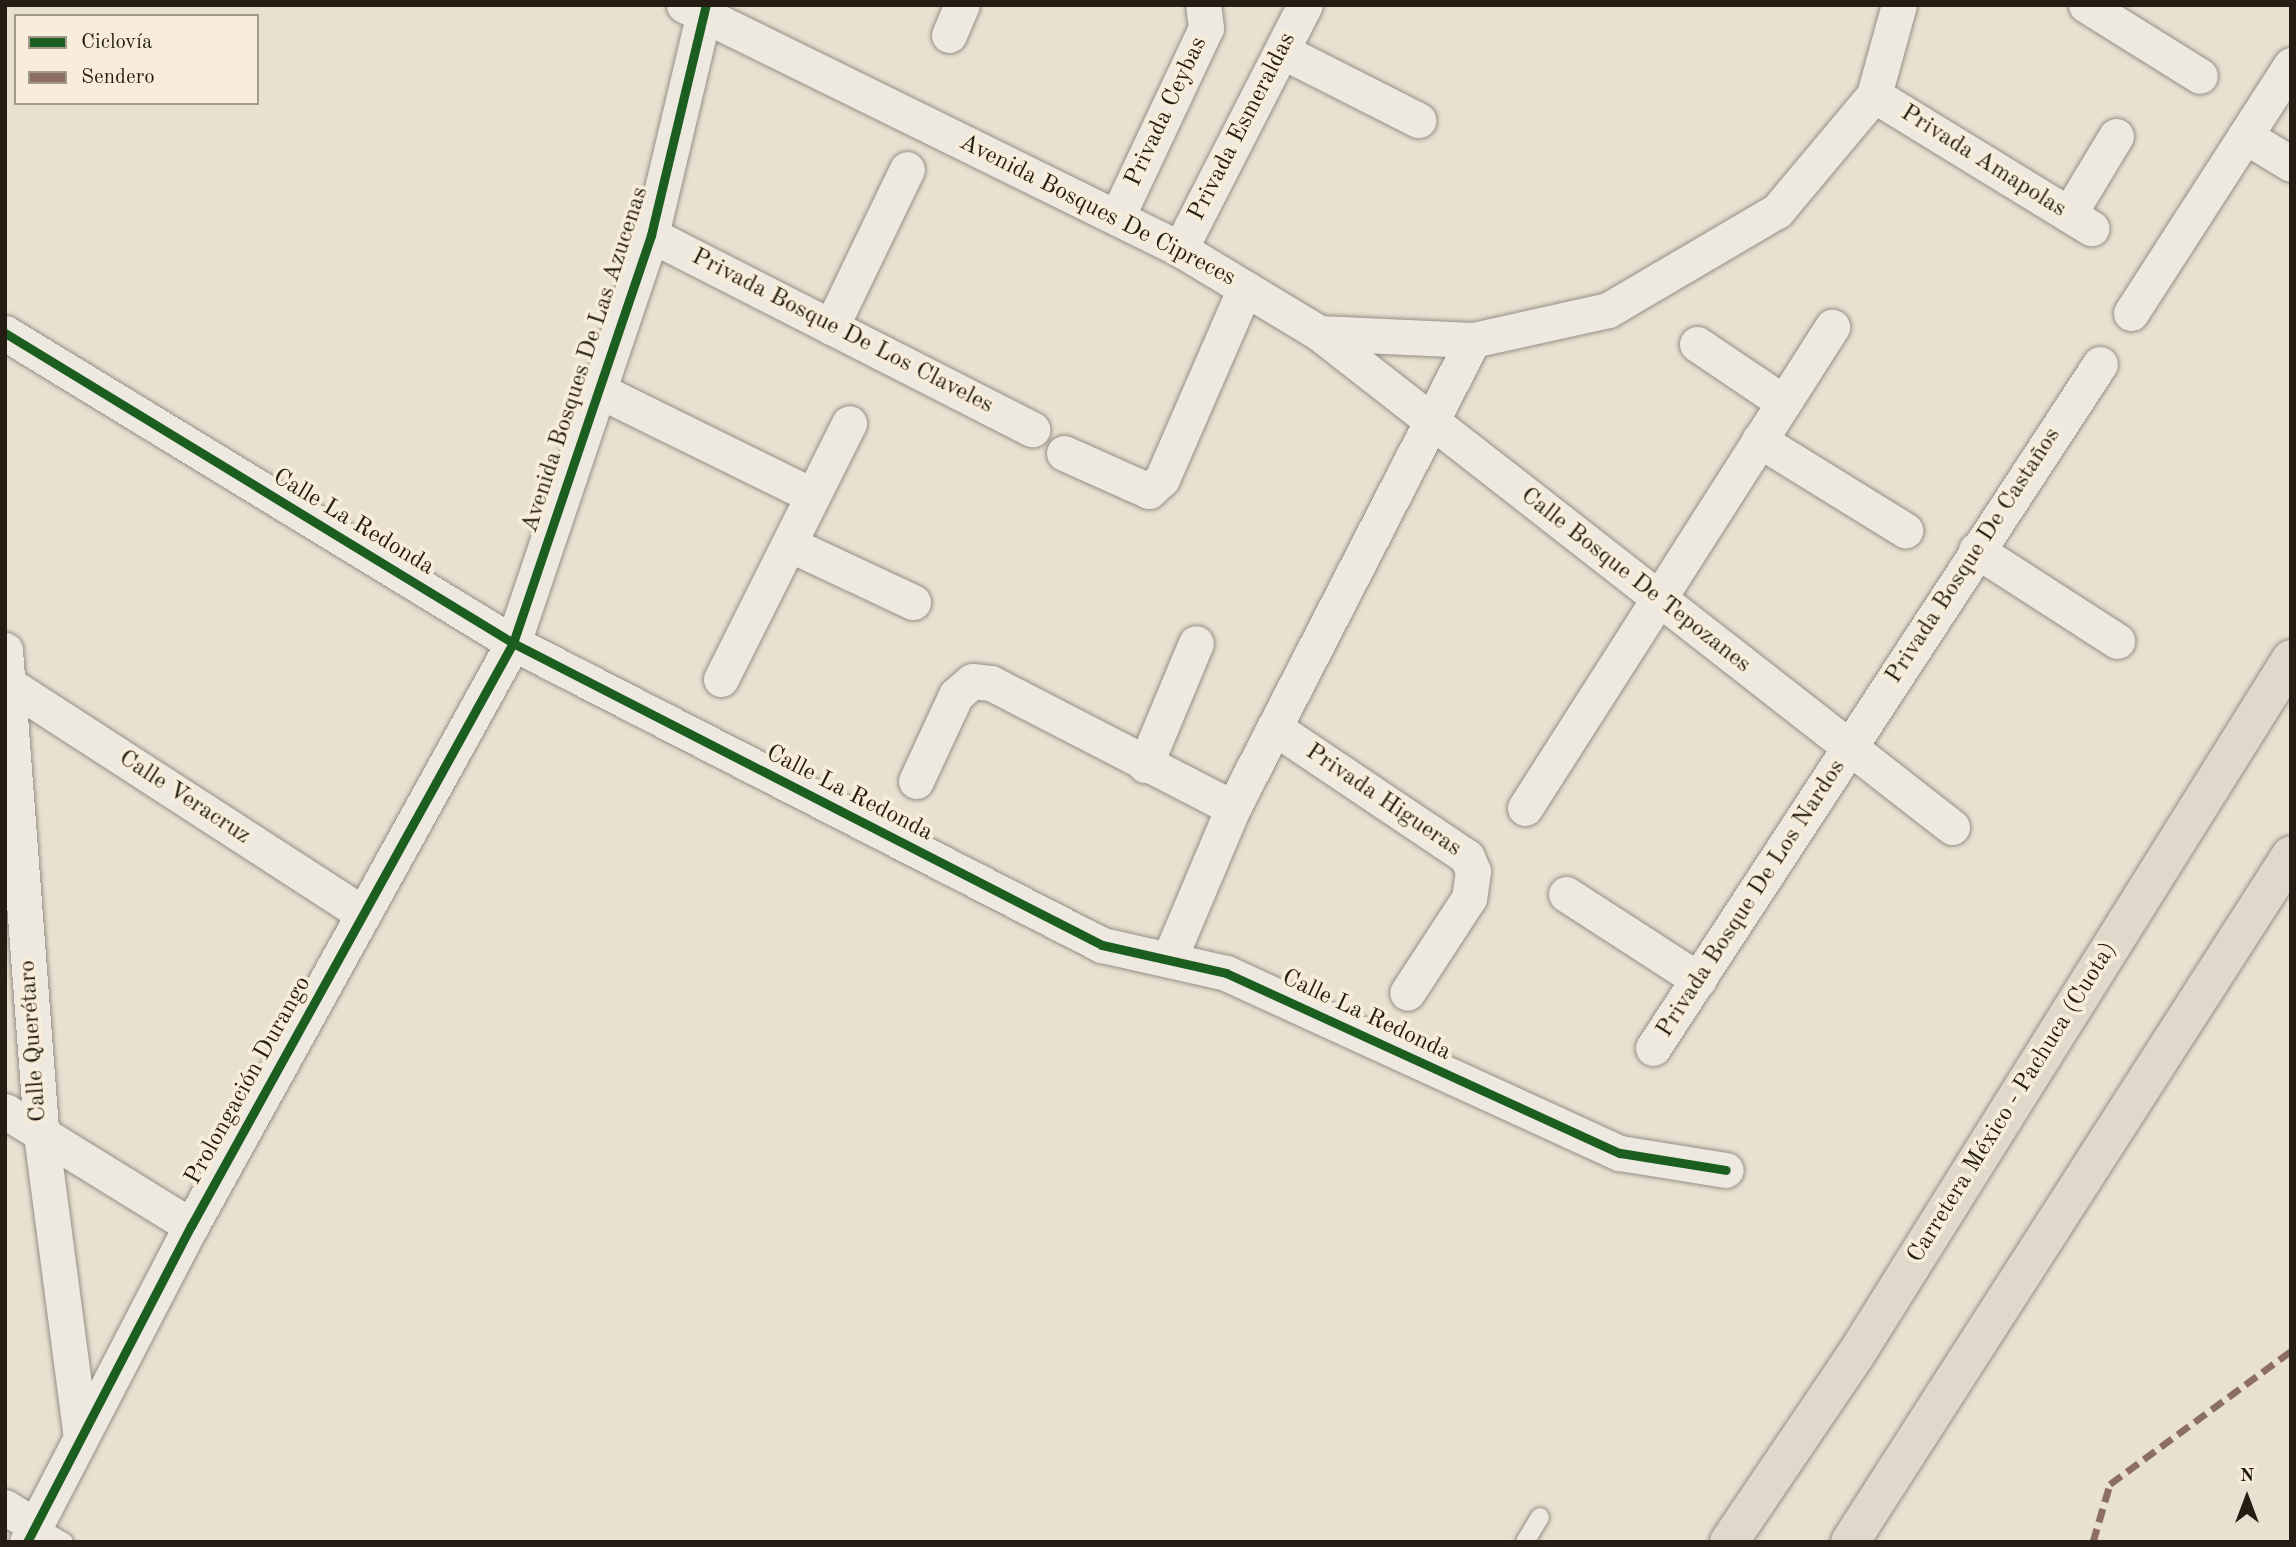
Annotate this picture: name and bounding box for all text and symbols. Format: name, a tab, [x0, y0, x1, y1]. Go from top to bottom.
legend	[14, 14, 259, 105]
street label: Privada Esmeraldas	[1183, 28, 1303, 226]
text: Ciclovía	[81, 32, 152, 53]
street label: Privada Ceybas	[1120, 33, 1214, 191]
text: Sendero	[81, 67, 155, 88]
street label: Privada Amapolas	[1895, 99, 2071, 225]
street label: Avenida Bosques De Cipreces	[954, 129, 1240, 293]
street label: Avenida Bosques De Las Azucenas	[516, 183, 656, 537]
street label: Privada Bosque De Los Claveles	[686, 243, 998, 421]
street label: Privada Bosque De Castaños	[1880, 423, 2068, 689]
street label: Calle La Redonda	[267, 463, 439, 583]
street label: Calle Bosque De Tepozanes	[1514, 482, 1756, 680]
street label: Privada Higueras	[1300, 738, 1466, 864]
street label: Calle La Redonda	[761, 740, 937, 848]
street label: Calle Veracruz	[113, 745, 255, 851]
street label: Privada Bosque De Los Nardos	[1651, 755, 1853, 1043]
street label: Carretera México - Pachuca (Cuota)	[1902, 937, 2124, 1269]
street label: Calle Querétaro	[14, 959, 54, 1123]
street label: Calle La Redonda	[1277, 964, 1455, 1068]
street label: Prolongación Durango	[180, 972, 318, 1190]
north arrow	[2212, 1463, 2282, 1533]
text: N	[2240, 1467, 2254, 1486]

